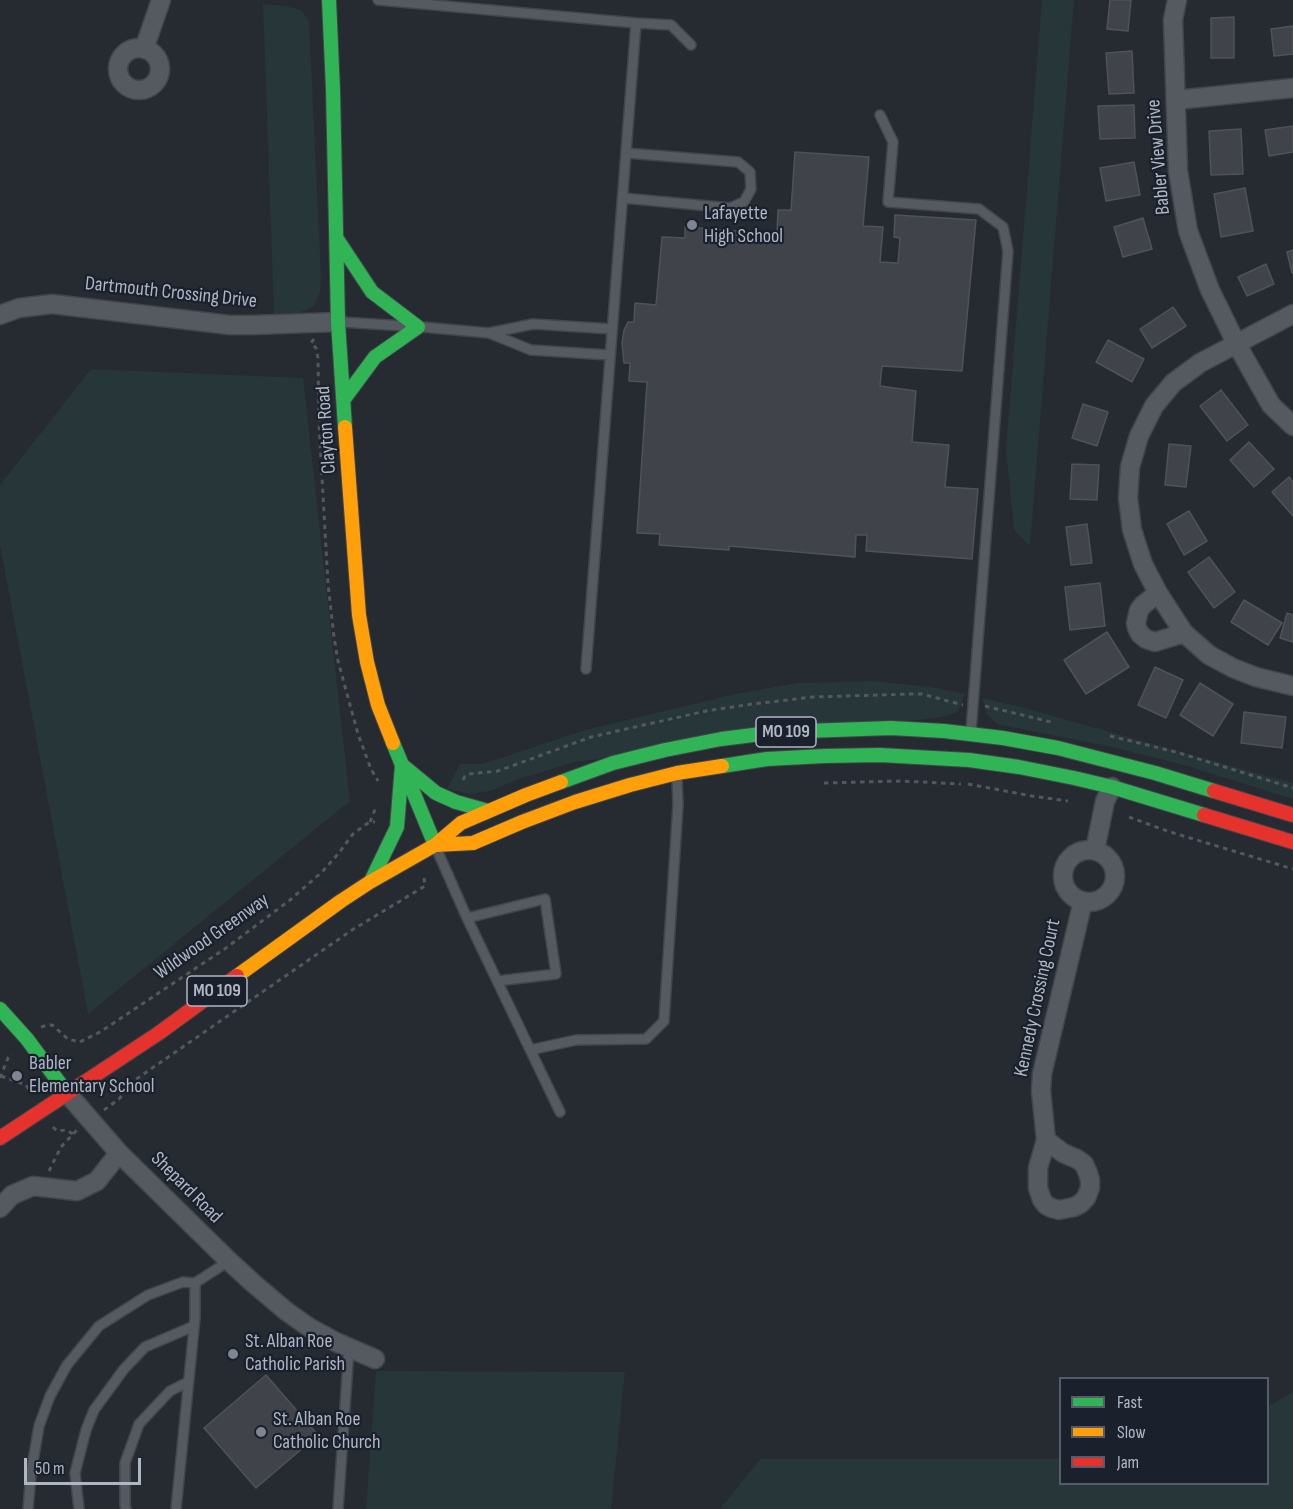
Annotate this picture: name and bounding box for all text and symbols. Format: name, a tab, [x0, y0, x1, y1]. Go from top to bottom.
street label: Babler View Drive	[1142, 98, 1176, 216]
place label: Lafayette High School	[704, 202, 783, 249]
marker: Lafayette High School	[685, 218, 699, 232]
street label: Dartmouth Crossing Drive	[84, 272, 258, 314]
street label: Clayton Road	[312, 385, 342, 475]
road number: MO 109	[756, 717, 816, 747]
street label: Wildwood Greenway	[150, 889, 274, 985]
street label: Kennedy Crossing Court	[1010, 917, 1066, 1079]
road number: MO 109	[187, 976, 247, 1006]
place label: Babler Elementary School	[29, 1052, 155, 1099]
marker: Babler Elementary School	[10, 1069, 24, 1083]
street label: Shepard Road	[145, 1147, 227, 1229]
place label: St. Alban Roe Catholic Parish	[245, 1330, 345, 1377]
marker: St. Alban Roe Catholic Parish	[226, 1347, 240, 1361]
legend	[1059, 1377, 1269, 1485]
text: Fast	[1117, 1392, 1142, 1413]
place label: St. Alban Roe Catholic Church	[273, 1408, 381, 1455]
text: Slow	[1117, 1422, 1146, 1443]
marker: St. Alban Roe Catholic Church	[254, 1425, 268, 1439]
scale bar	[27, 1446, 144, 1484]
text: Jam	[1117, 1452, 1139, 1473]
text: 50 m	[35, 1458, 65, 1479]

